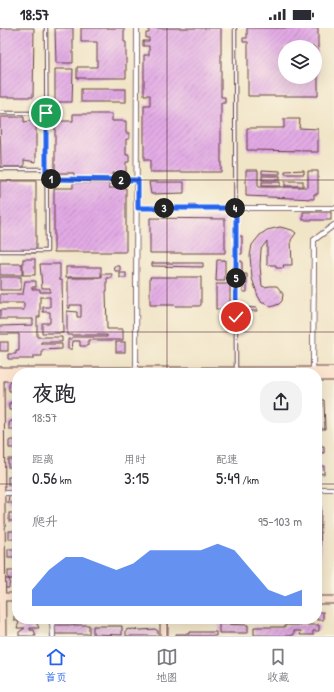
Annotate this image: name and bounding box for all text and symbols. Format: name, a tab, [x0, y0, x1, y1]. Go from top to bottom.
text: 18:57	[20, 4, 49, 25]
map controls	[278, 40, 322, 84]
button: layers	[278, 40, 322, 84]
pin	[29, 96, 63, 130]
icon: arrive	[35, 102, 57, 124]
pin: 1	[41, 169, 61, 189]
pin: 2	[111, 170, 131, 190]
text: 1	[49, 172, 53, 186]
text: 2	[118, 173, 124, 187]
pin: 3	[154, 198, 174, 218]
pin: 4	[225, 198, 245, 218]
text: 3	[162, 201, 166, 215]
text: 4	[233, 201, 237, 215]
pin: 5	[226, 268, 246, 288]
text: 5	[234, 271, 238, 285]
pin	[219, 300, 253, 334]
icon: check	[225, 306, 247, 328]
text: 夜跑	[32, 378, 76, 408]
button: share	[260, 381, 302, 423]
text: 18:57	[32, 408, 57, 426]
text: 距离	[32, 452, 54, 466]
text: 用时	[124, 452, 146, 466]
text: 配速	[216, 452, 238, 466]
text: 0.56	[32, 466, 57, 489]
text: 3:15	[124, 466, 149, 489]
text: 5:49	[216, 466, 240, 489]
text: km	[57, 473, 72, 487]
text: /km	[240, 473, 259, 487]
text: 爬升	[32, 512, 58, 530]
text: 95–103 m	[258, 512, 302, 530]
tab: 首页	[45, 646, 67, 684]
tab: 地图	[156, 646, 178, 684]
tab: 收藏	[267, 646, 289, 684]

